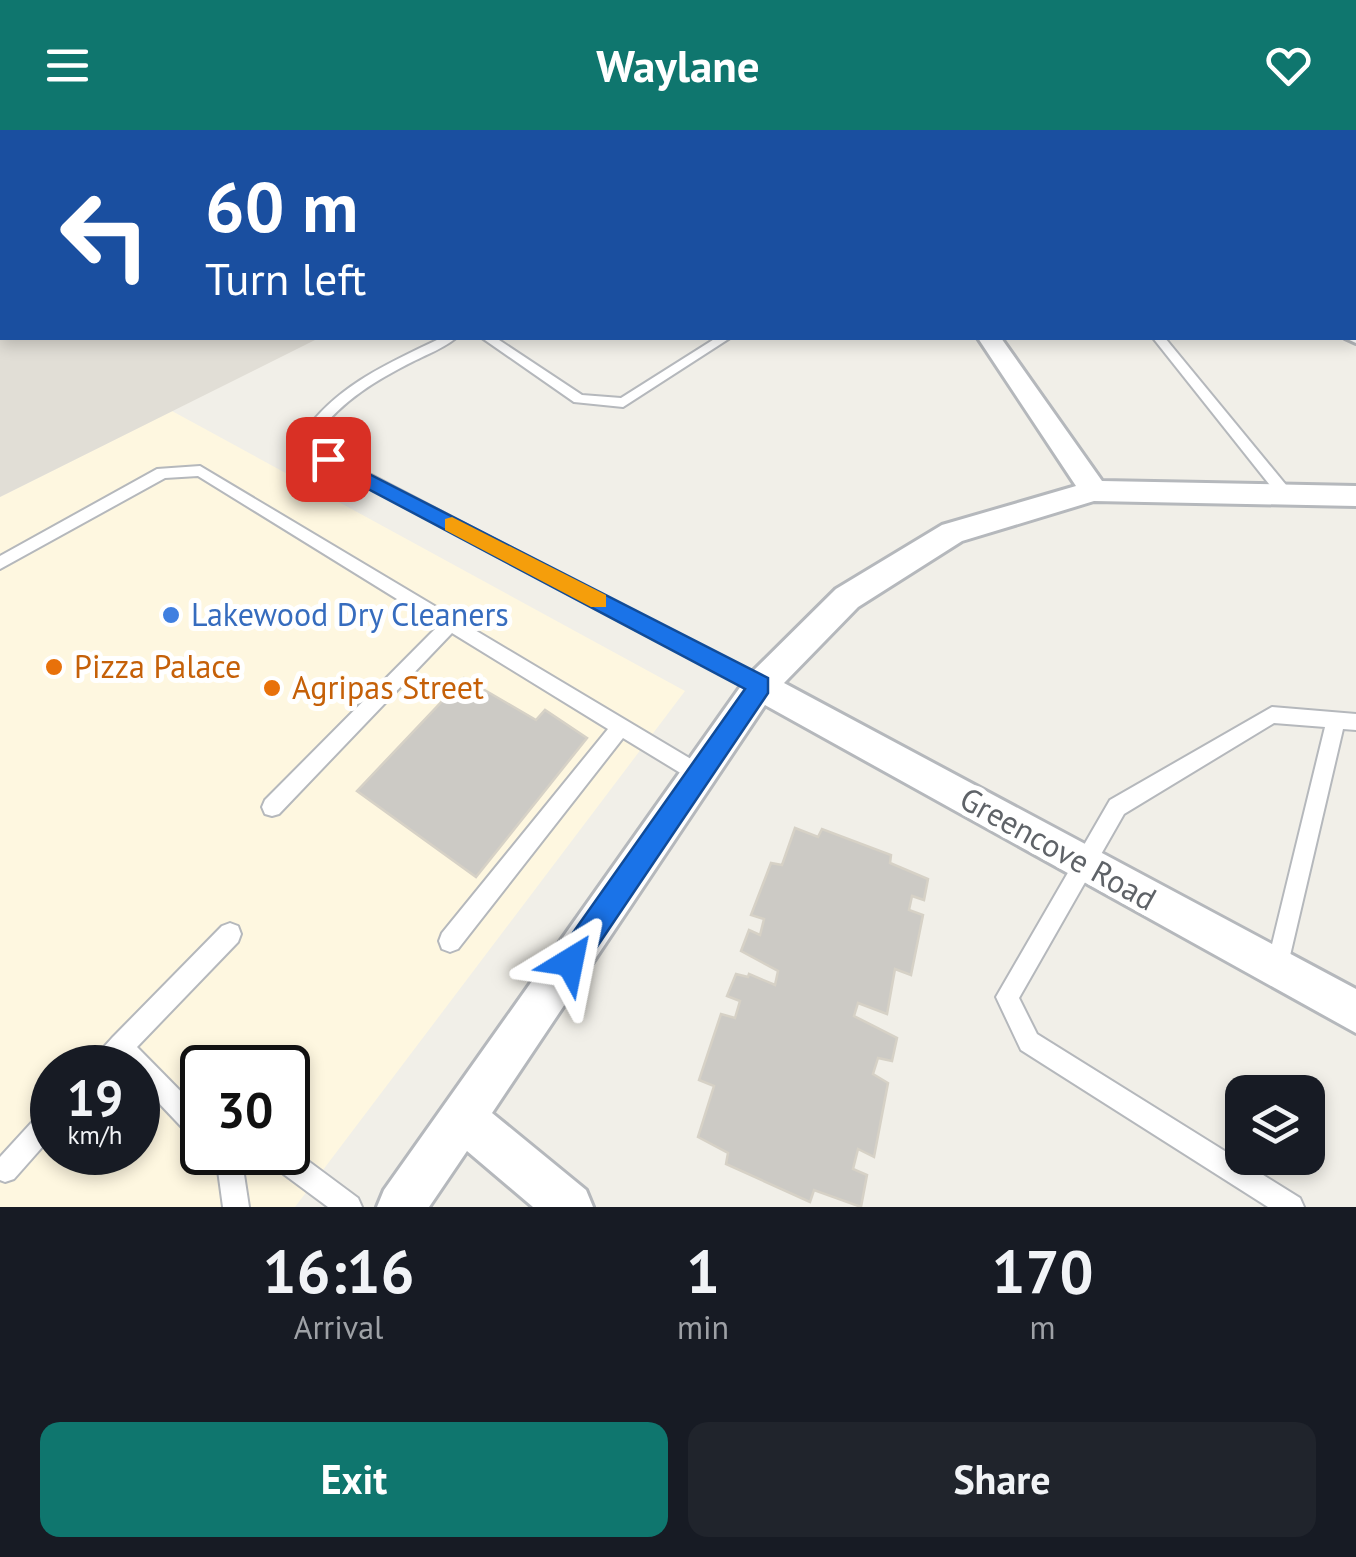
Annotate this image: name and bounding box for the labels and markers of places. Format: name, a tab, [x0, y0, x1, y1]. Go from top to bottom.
pin	[286, 417, 371, 502]
place label: Lakewood Dry Cleaners	[191, 593, 509, 635]
marker: Lakewood Dry Cleaners	[160, 604, 182, 626]
place label: Pizza Palace	[74, 645, 241, 687]
marker: Pizza Palace	[43, 656, 65, 678]
place label: Agripas Street	[292, 666, 484, 708]
marker: Agripas Street	[261, 677, 283, 699]

